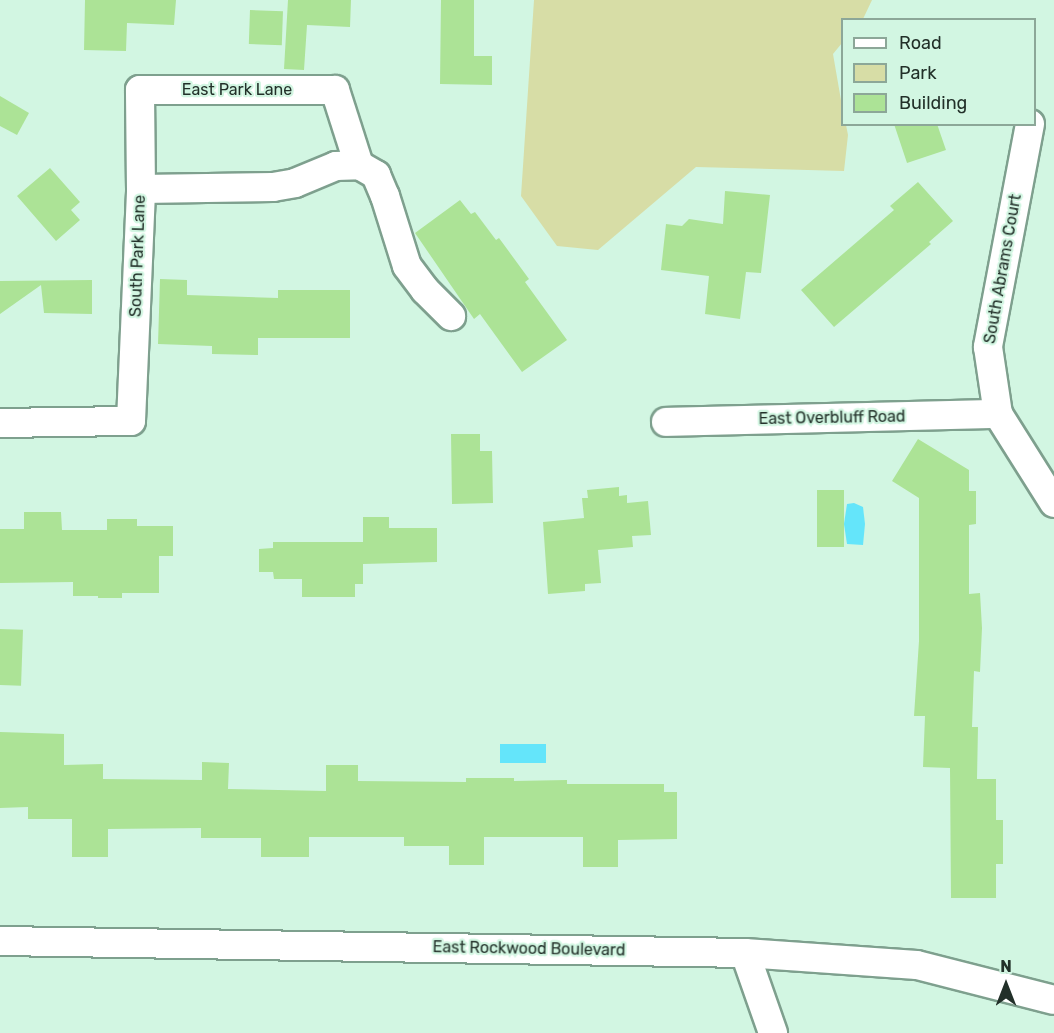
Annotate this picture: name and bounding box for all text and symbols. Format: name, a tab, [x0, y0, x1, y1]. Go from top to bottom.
legend	[841, 18, 1036, 126]
text: Road	[899, 32, 942, 54]
text: Park	[899, 62, 936, 84]
street label: East Park Lane	[182, 80, 292, 100]
text: Building	[899, 92, 967, 114]
street label: South Abrams Court	[980, 193, 1026, 345]
street label: South Park Lane	[126, 195, 150, 317]
street label: East Overbluff Road	[758, 407, 906, 429]
street label: East Rockwood Boulevard	[432, 938, 626, 960]
north arrow	[976, 955, 1036, 1015]
text: N	[1000, 957, 1012, 976]

